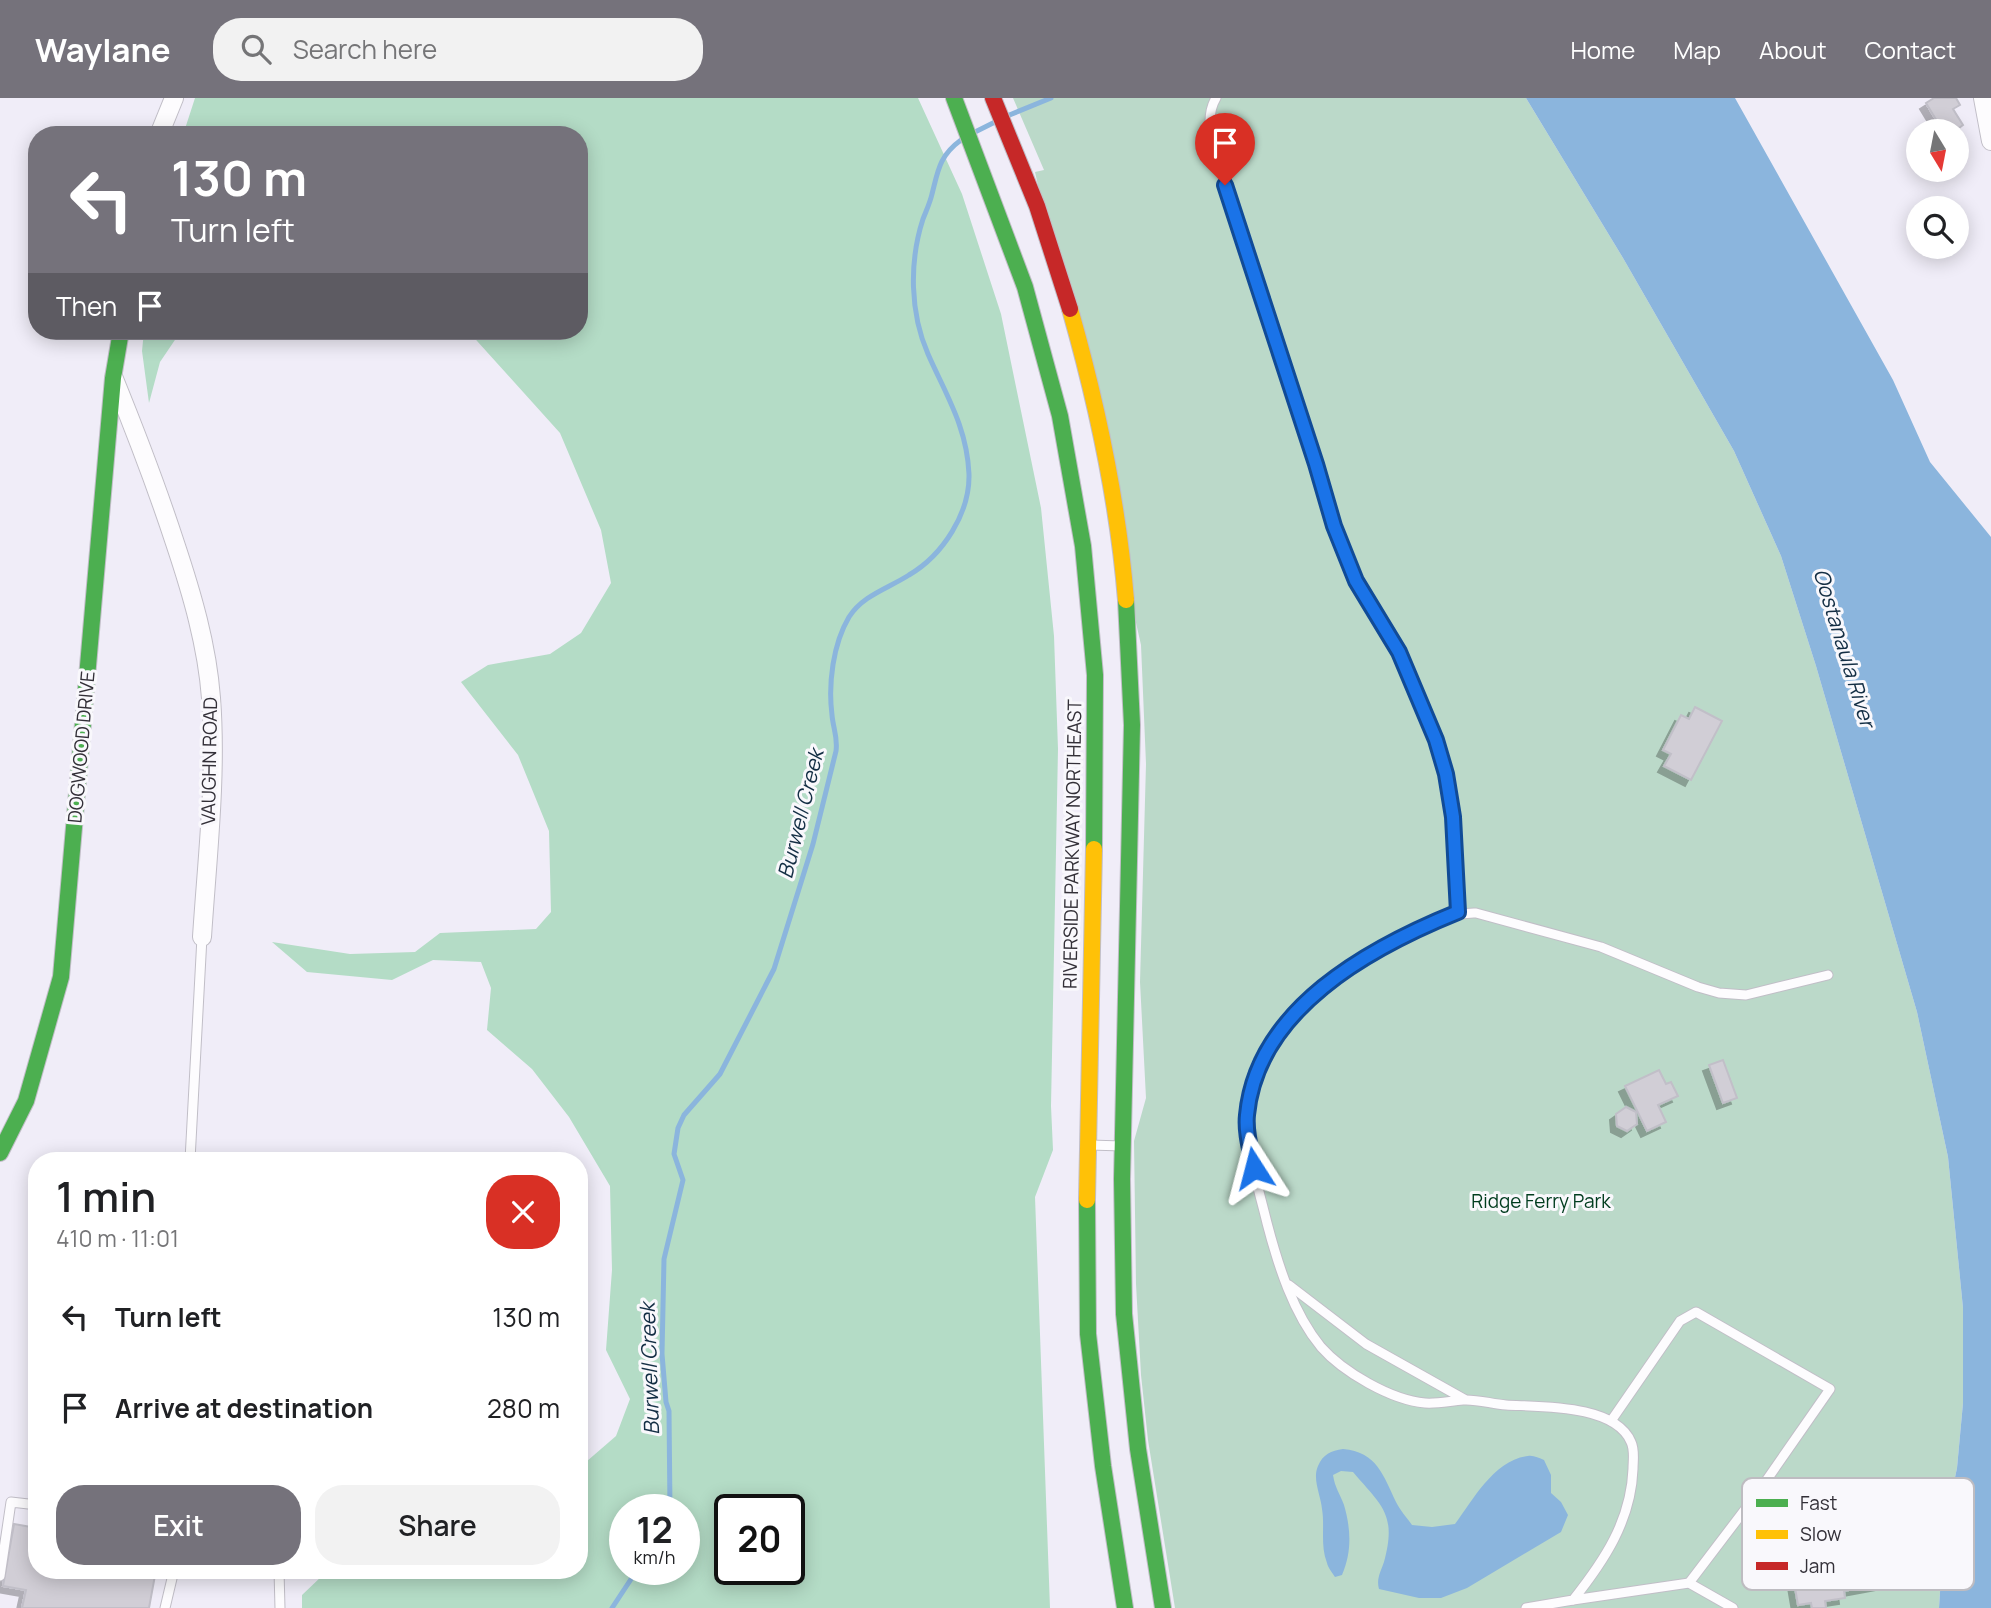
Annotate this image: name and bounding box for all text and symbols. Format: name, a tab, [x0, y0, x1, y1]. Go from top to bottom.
search box	[213, 18, 703, 81]
text: Waylane	[35, 27, 171, 72]
icon: search	[237, 30, 275, 68]
text: Search here	[293, 31, 437, 67]
text: Home	[1570, 33, 1635, 66]
text: Map	[1673, 33, 1721, 66]
text: About	[1759, 33, 1827, 66]
text: Contact	[1865, 33, 1956, 66]
pin	[1195, 113, 1255, 185]
north arrow	[1906, 119, 1969, 182]
map controls	[1906, 119, 1969, 259]
icon: arrive	[1206, 124, 1244, 162]
text: 130 m	[171, 144, 307, 211]
icon: left	[56, 154, 147, 245]
button: search	[1906, 196, 1969, 259]
text: Turn left	[171, 208, 295, 252]
icon: arrive	[131, 287, 169, 325]
text: Then	[56, 288, 117, 324]
water label: Oostanaula River	[1808, 565, 1883, 733]
street label: DOGWOOD DRIVE	[61, 670, 101, 824]
street label: VAUGHN ROAD	[195, 697, 223, 825]
street label: RIVERSIDE PARKWAY NORTHEAST	[1056, 698, 1088, 989]
water label: Burwell Creek	[770, 744, 830, 881]
position arrow	[1217, 1131, 1291, 1205]
text: 1 min	[56, 1167, 156, 1225]
button: close	[486, 1175, 560, 1249]
park label: Ridge Ferry Park	[1471, 1188, 1611, 1214]
text: 410 m · 11:01	[56, 1222, 179, 1254]
icon: left	[56, 1298, 94, 1336]
text: Turn left	[115, 1299, 222, 1335]
text: 130 m	[492, 1299, 560, 1335]
water label: Burwell Creek	[633, 1300, 665, 1436]
icon: arrive	[56, 1389, 94, 1427]
text: Arrive at destination	[115, 1390, 373, 1426]
text: 280 m	[487, 1390, 560, 1426]
legend	[1742, 1478, 1974, 1590]
button: Exit	[56, 1485, 301, 1565]
button: Share	[315, 1485, 560, 1565]
text: Fast	[1800, 1490, 1837, 1516]
speed limit sign: 20	[714, 1494, 805, 1585]
text: 12	[636, 1506, 673, 1554]
text: Slow	[1800, 1521, 1842, 1547]
text: km/h	[634, 1545, 675, 1569]
text: Jam	[1800, 1553, 1835, 1579]

